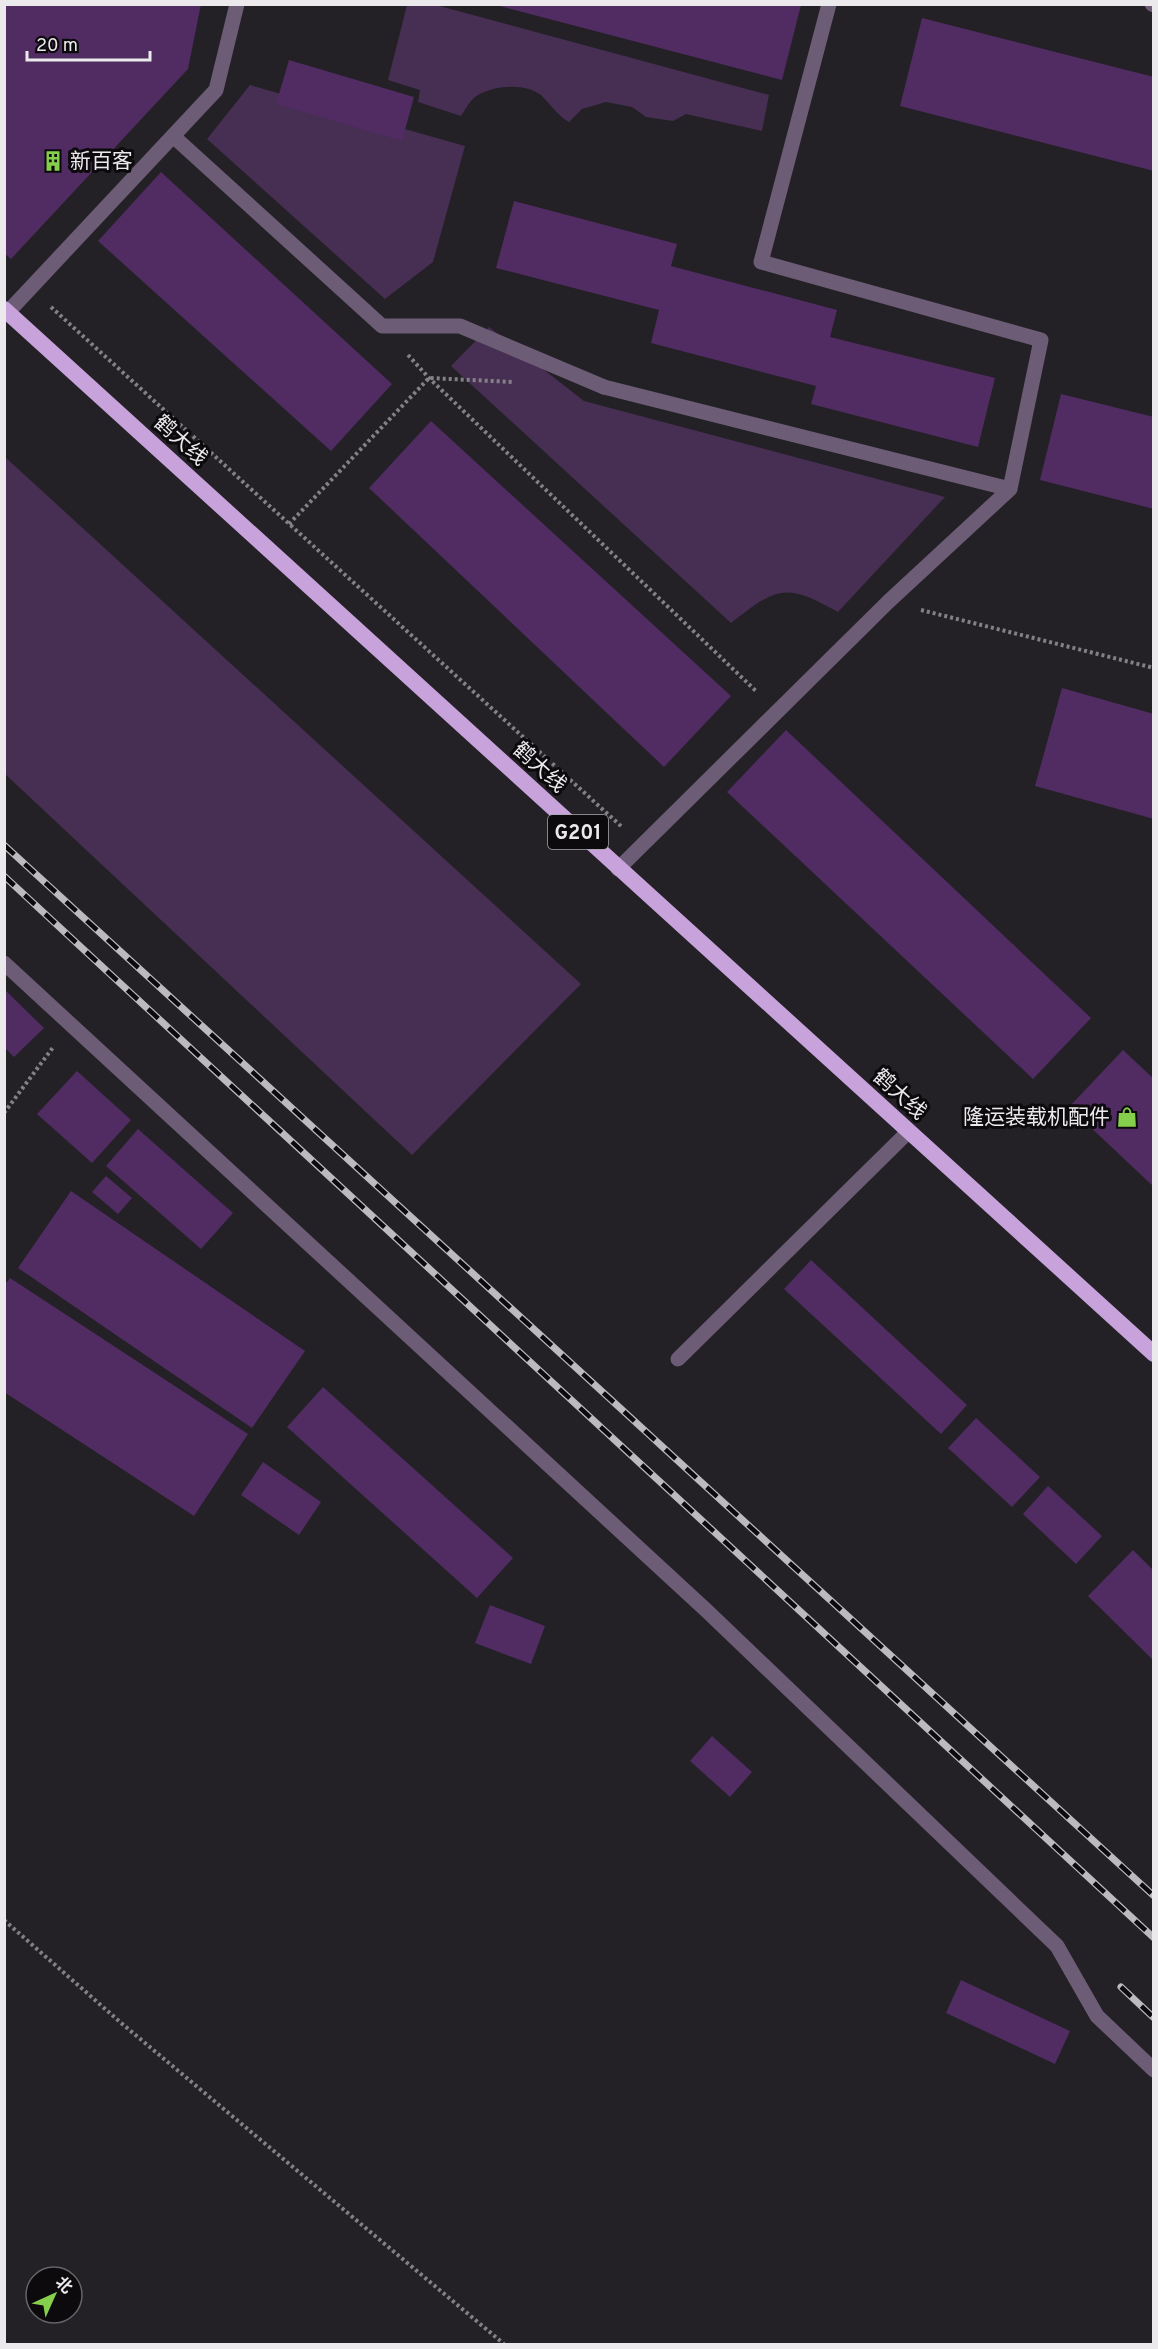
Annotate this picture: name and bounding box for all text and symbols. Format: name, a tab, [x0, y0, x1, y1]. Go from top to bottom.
scale bar	[27, 24, 150, 62]
text: 20 m	[36, 35, 78, 58]
building icon: 新百客	[41, 149, 65, 173]
place label: 新百客	[70, 149, 133, 176]
street label: 鹤大线	[148, 410, 212, 472]
street label: 鹤大线	[507, 737, 571, 799]
road number: G201	[548, 815, 608, 849]
street label: 鹤大线	[867, 1064, 931, 1126]
place label: 隆运装载机配件	[963, 1105, 1110, 1132]
shop icon: 隆运装载机配件	[1115, 1105, 1139, 1129]
north arrow	[24, 2265, 84, 2325]
text: 北	[50, 2273, 76, 2299]

